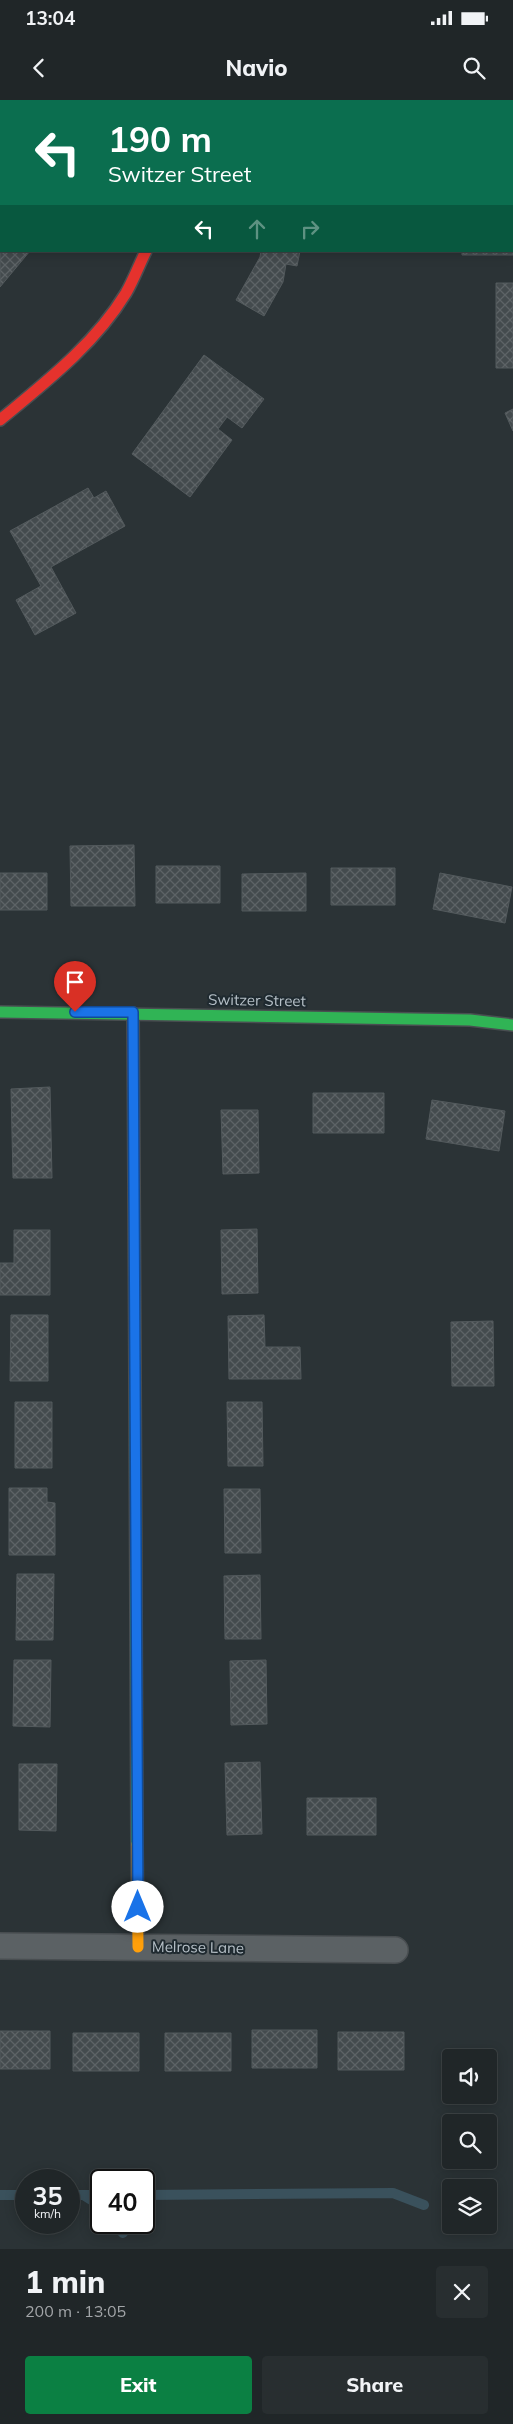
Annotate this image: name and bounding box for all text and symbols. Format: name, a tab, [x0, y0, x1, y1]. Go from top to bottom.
text: 13:04	[25, 6, 75, 30]
icon: back	[25, 54, 53, 82]
text: Navio	[226, 54, 287, 82]
icon: search	[460, 54, 488, 82]
text: 190 m	[108, 117, 212, 161]
icon: left	[25, 120, 90, 185]
text: Switzer Street	[108, 160, 251, 188]
icon: left	[190, 215, 218, 243]
icon: ahead	[243, 215, 271, 243]
icon: right	[296, 215, 324, 243]
pin	[54, 961, 96, 1012]
icon: arrive	[61, 968, 89, 996]
street label: Switzer Street	[208, 990, 306, 1010]
position arrow	[111, 1880, 163, 1932]
street label: Melrose Lane	[152, 1937, 244, 1957]
map controls	[442, 2049, 497, 2234]
button: sound	[442, 2049, 497, 2104]
button: search	[442, 2114, 497, 2169]
speed limit sign: 40	[90, 2169, 155, 2234]
button: layers	[442, 2179, 497, 2234]
text: 35	[32, 2180, 63, 2211]
text: km/h	[34, 2206, 61, 2221]
text: 1 min	[25, 2263, 105, 2301]
button: close	[436, 2266, 488, 2318]
text: 200 m · 13:05	[25, 2301, 126, 2321]
button: Exit	[25, 2356, 252, 2414]
button: Share	[262, 2356, 488, 2414]

